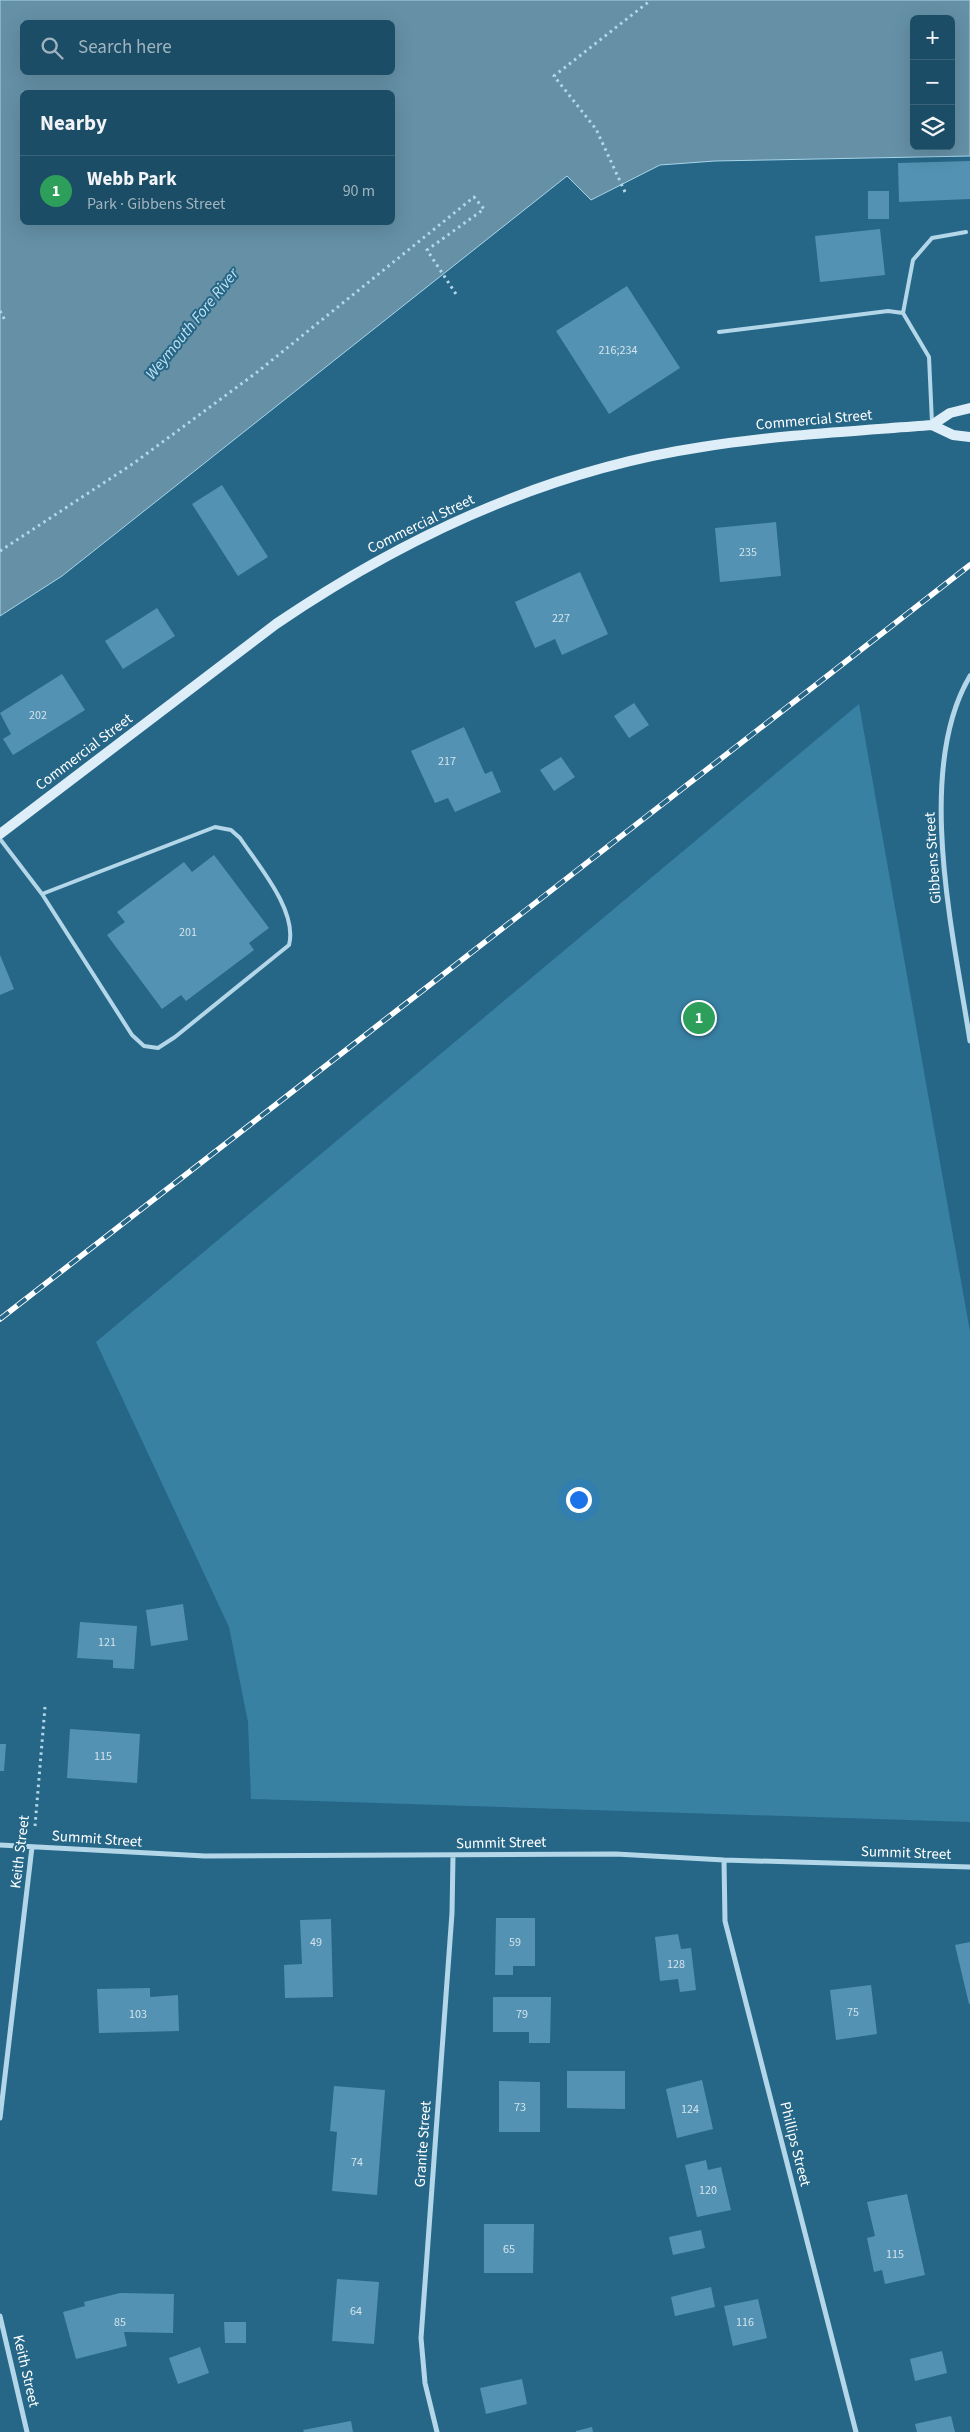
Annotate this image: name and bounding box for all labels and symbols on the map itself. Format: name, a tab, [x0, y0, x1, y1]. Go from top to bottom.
water label: Weymouth Fore River	[140, 262, 245, 384]
house number: 216;234	[599, 342, 637, 359]
street label: Commercial Street	[755, 404, 873, 436]
street label: Commercial Street	[364, 489, 478, 559]
house number: 235	[739, 544, 757, 561]
house number: 227	[552, 610, 570, 627]
house number: 202	[29, 707, 47, 724]
street label: Commercial Street	[31, 709, 137, 795]
house number: 217	[438, 753, 456, 770]
street label: Gibbens Street	[919, 811, 947, 905]
house number: 201	[179, 924, 197, 941]
pin: 1	[683, 999, 715, 1037]
your location	[566, 1487, 592, 1513]
house number: 121	[98, 1634, 116, 1651]
house number: 115	[94, 1748, 112, 1765]
street label: Keith Street	[5, 1814, 35, 1890]
street label: Summit Street	[51, 1825, 143, 1853]
street label: Summit Street	[456, 1832, 546, 1854]
street label: Summit Street	[860, 1841, 952, 1865]
house number: 49	[310, 1934, 322, 1951]
house number: 59	[509, 1934, 521, 1951]
house number: 128	[667, 1956, 685, 1973]
house number: 75	[847, 2004, 859, 2021]
house number: 103	[129, 2006, 147, 2023]
house number: 79	[516, 2006, 528, 2023]
house number: 73	[514, 2099, 526, 2116]
street label: Phillips Street	[774, 2099, 816, 2189]
street label: Granite Street	[410, 2100, 436, 2188]
house number: 124	[681, 2101, 699, 2118]
house number: 74	[351, 2154, 363, 2171]
house number: 120	[699, 2182, 717, 2199]
house number: 65	[503, 2241, 515, 2258]
house number: 115	[886, 2246, 904, 2263]
house number: 64	[350, 2303, 362, 2320]
house number: 85	[114, 2314, 126, 2331]
house number: 116	[736, 2314, 754, 2331]
street label: Keith Street	[8, 2333, 44, 2409]

